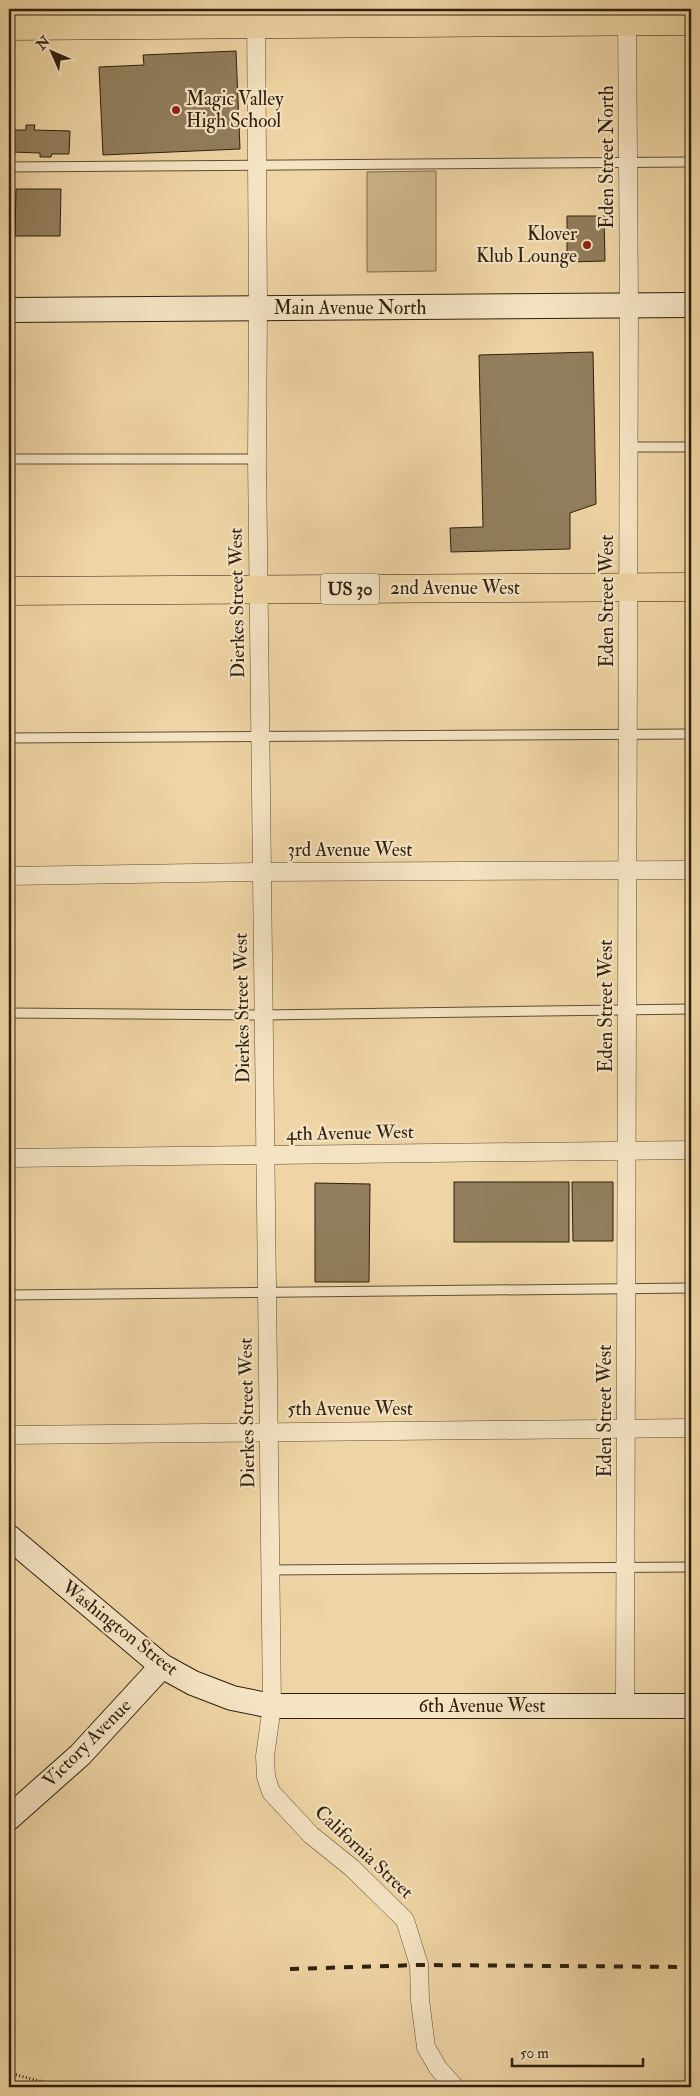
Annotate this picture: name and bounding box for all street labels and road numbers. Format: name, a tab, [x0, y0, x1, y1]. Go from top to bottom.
street label: Eden Street North	[595, 85, 619, 229]
street label: Main Avenue North	[274, 296, 426, 320]
street label: Dierkes Street West	[224, 527, 250, 679]
street label: Eden Street West	[595, 535, 619, 667]
road number: US 30	[321, 574, 379, 604]
street label: 2nd Avenue West	[390, 576, 520, 600]
street label: 3rd Avenue West	[288, 838, 412, 862]
street label: Dierkes Street West	[229, 932, 255, 1084]
street label: Eden Street West	[594, 940, 618, 1072]
street label: 4th Avenue West	[286, 1120, 414, 1146]
street label: Dierkes Street West	[234, 1337, 260, 1489]
street label: Eden Street West	[593, 1345, 617, 1477]
street label: 5th Avenue West	[287, 1397, 413, 1421]
street label: Washington Street	[56, 1575, 183, 1681]
street label: Victory Avenue	[38, 1694, 136, 1792]
street label: 6th Avenue West	[419, 1694, 545, 1718]
street label: California Street	[310, 1800, 418, 1904]

